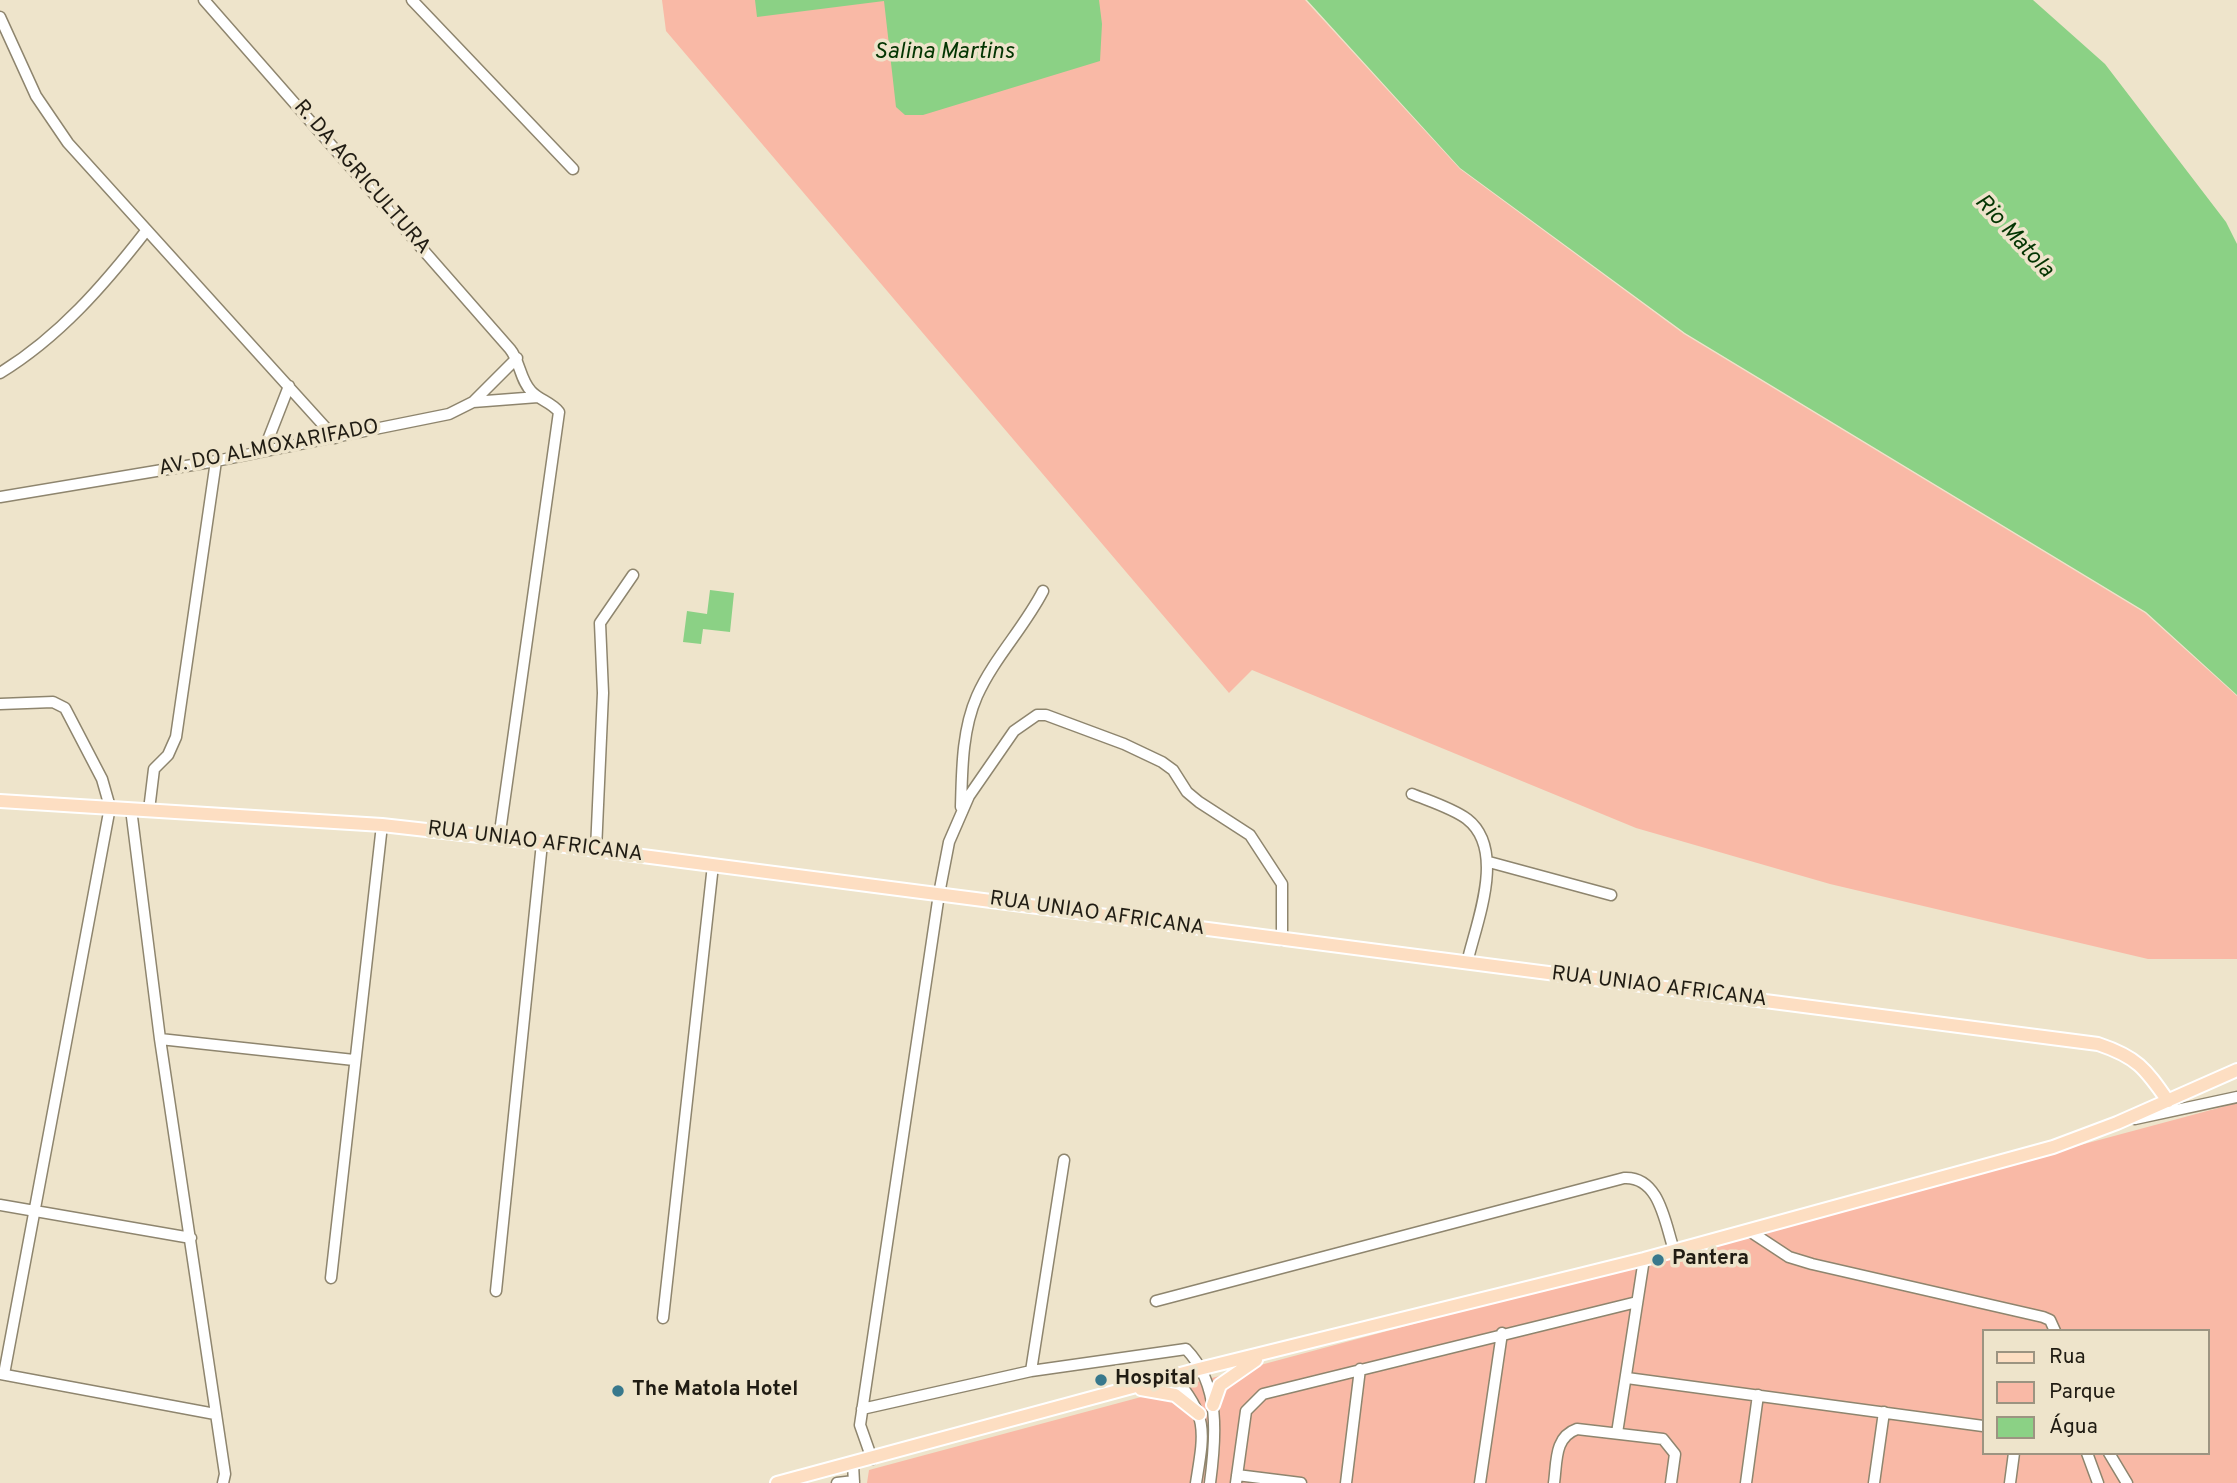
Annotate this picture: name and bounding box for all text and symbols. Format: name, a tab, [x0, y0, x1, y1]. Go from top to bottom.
water label: Salina Martins	[874, 39, 1014, 67]
street label: R. DA AGRICULTURA	[287, 96, 435, 260]
water label: Rio Matola	[1967, 190, 2059, 284]
street label: AV. DO ALMOXARIFADO	[157, 415, 381, 483]
street label: RUA UNIAO AFRICANA	[426, 817, 644, 869]
street label: RUA UNIAO AFRICANA	[988, 887, 1206, 943]
street label: RUA UNIAO AFRICANA	[1550, 962, 1768, 1014]
place label: Pantera	[1672, 1247, 1749, 1273]
marker: Pantera	[1650, 1252, 1666, 1268]
legend	[1982, 1329, 2209, 1455]
text: Rua	[2049, 1344, 2086, 1371]
place label: Hospital	[1115, 1367, 1196, 1393]
marker: Hospital	[1093, 1372, 1109, 1388]
place label: The Matola Hotel	[632, 1378, 798, 1404]
text: Parque	[2049, 1379, 2116, 1406]
marker: The Matola Hotel	[610, 1383, 626, 1399]
text: Água	[2049, 1414, 2098, 1441]

